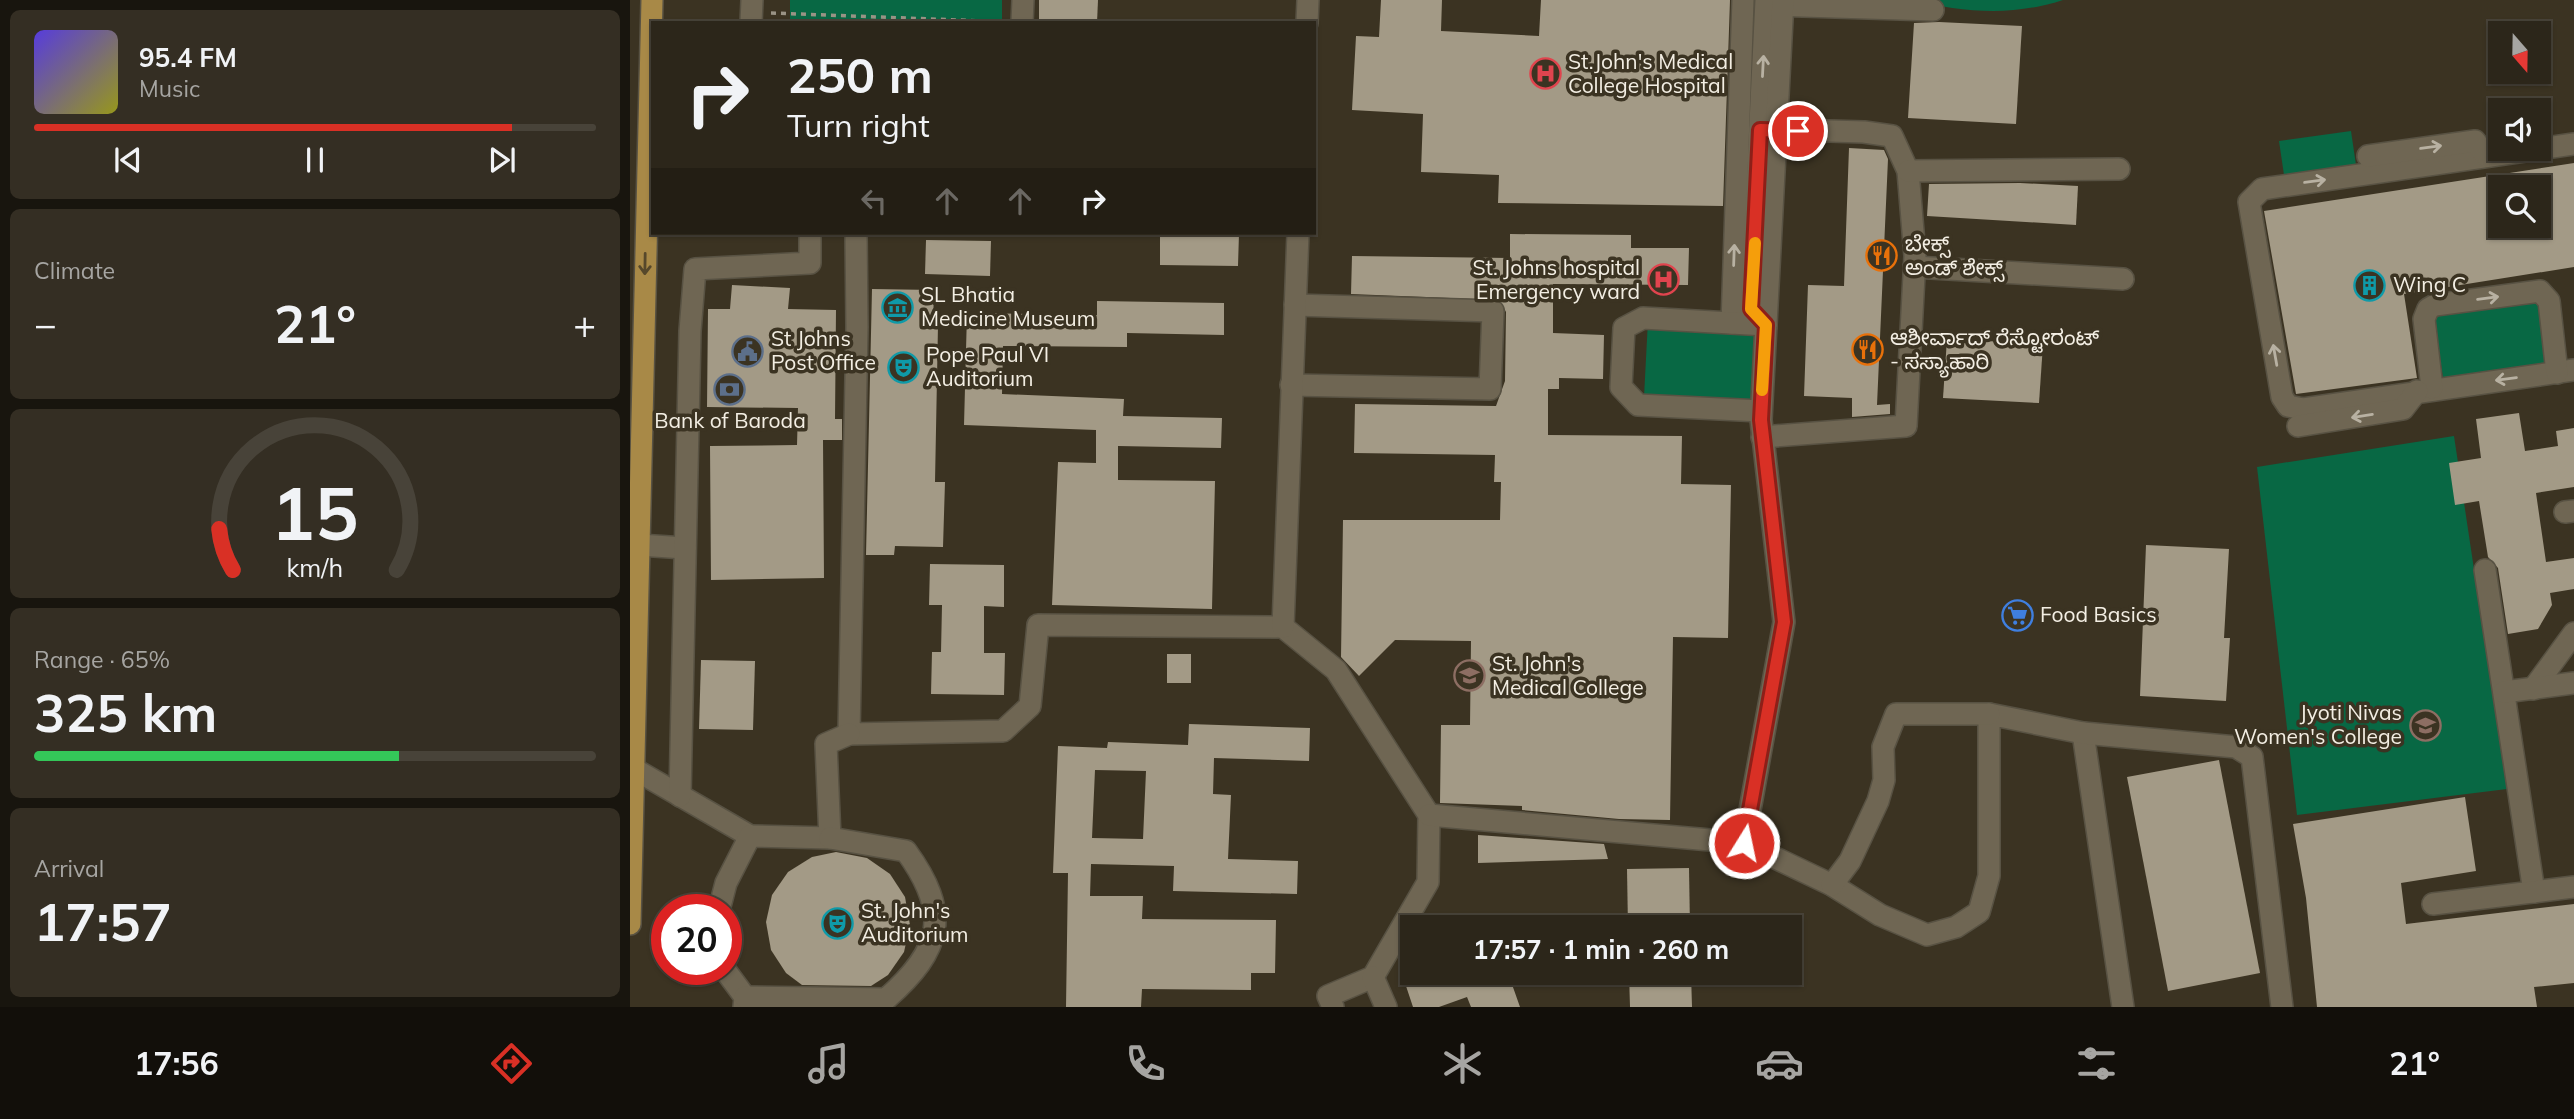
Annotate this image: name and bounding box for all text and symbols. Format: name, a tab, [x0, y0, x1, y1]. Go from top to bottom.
north arrow	[2488, 21, 2552, 84]
map controls	[2488, 21, 2551, 238]
text: 95.4 FM	[139, 41, 237, 74]
text: 250 m	[787, 44, 933, 105]
place label: St.John's Medical College Hospital	[1568, 48, 1733, 98]
icon: right	[672, 49, 763, 140]
one-way arrow	[1757, 55, 1770, 78]
hospital icon: St.John's Medical College Hospital	[1528, 57, 1562, 91]
text: Music	[139, 74, 200, 103]
button: sound	[2488, 98, 2551, 161]
pin	[1768, 101, 1828, 161]
text: Turn right	[787, 105, 930, 145]
icon: arrive	[1779, 112, 1817, 150]
icon: previous	[109, 141, 147, 179]
icon: pause	[296, 141, 334, 179]
icon: next	[483, 141, 521, 179]
one-way arrow	[2419, 141, 2442, 154]
one-way arrow	[2303, 174, 2326, 187]
button: search	[2488, 175, 2551, 238]
icon: left	[855, 182, 893, 220]
icon: ahead	[928, 182, 966, 220]
icon: ahead	[1001, 182, 1039, 220]
icon: right	[1074, 182, 1112, 220]
place label: ಬೇಕ್ಸ್ ಅಂಡ್ ಶೇಕ್ಸ್	[1905, 230, 2005, 282]
restaurant icon: ಬೇಕ್ಸ್ ಅಂಡ್ ಶೇಕ್ಸ್	[1865, 239, 1899, 273]
one-way arrow	[1728, 243, 1741, 266]
one-way arrow	[639, 252, 652, 275]
place label: St. Johns hospital Emergency ward	[1472, 254, 1640, 304]
text: Climate	[34, 256, 115, 285]
hospital icon: St. Johns hospital Emergency ward	[1646, 263, 1680, 297]
building icon: Wing C	[2353, 268, 2387, 302]
place label: Wing C	[2393, 271, 2466, 297]
place label: SL Bhatia Medicine Museum	[921, 281, 1095, 331]
museum icon: SL Bhatia Medicine Museum	[881, 290, 915, 324]
text: 21°	[274, 291, 356, 356]
one-way arrow	[2476, 291, 2498, 304]
text: −	[34, 300, 57, 348]
text: +	[573, 300, 596, 348]
place label: ಆಶೀರ್ವಾದ್ ರೆಸ್ಟೋರಂಟ್ - ಸಸ್ಯಾಹಾರಿ	[1890, 324, 2099, 378]
place label: St Johns Post Office	[771, 325, 876, 375]
restaurant icon: ಆಶೀರ್ವಾದ್ ರೆಸ್ಟೋರಂಟ್ - ಸಸ್ಯಾಹಾರಿ	[1850, 333, 1884, 367]
public building icon: St Johns Post Office	[731, 334, 765, 368]
place label: Pope Paul VI Auditorium	[926, 341, 1049, 391]
one-way arrow	[2268, 344, 2281, 367]
theatre icon: Pope Paul VI Auditorium	[886, 350, 920, 384]
bank icon: Bank of Baroda	[713, 372, 747, 406]
one-way arrow	[2496, 373, 2518, 386]
place label: Bank of Baroda	[654, 407, 806, 433]
one-way arrow	[2351, 410, 2374, 423]
text: 15	[271, 467, 359, 558]
text: km/h	[287, 551, 343, 582]
supermarket icon: Food Basics	[2000, 598, 2034, 632]
place label: Food Basics	[2040, 601, 2157, 627]
text: Range · 65%	[34, 645, 170, 674]
place label: St. John's Medical College	[1492, 650, 1644, 700]
school or university icon: St. John's Medical College	[1452, 659, 1486, 693]
text: 325 km	[34, 680, 217, 745]
place label: Jyoti Nivas Women's College	[2234, 699, 2402, 749]
school or university icon: Jyoti Nivas Women's College	[2408, 708, 2442, 742]
position arrow	[1707, 806, 1781, 880]
text: Arrival	[34, 854, 104, 883]
text: 17:57	[34, 889, 172, 954]
speed limit sign: 20	[651, 894, 742, 985]
place label: St. John's Auditorium	[861, 897, 969, 947]
theatre icon: St. John's Auditorium	[821, 906, 855, 940]
text: 17:57 · 1 min · 260 m	[1473, 933, 1729, 966]
icon: directions	[487, 1039, 536, 1088]
icon: music	[804, 1039, 853, 1088]
icon: phone	[1121, 1039, 1170, 1088]
icon: climate	[1438, 1039, 1487, 1088]
icon: car	[1755, 1039, 1804, 1088]
icon: filters	[2072, 1039, 2121, 1088]
text: 17:56	[134, 1043, 219, 1083]
text: 21°	[2389, 1043, 2440, 1083]

